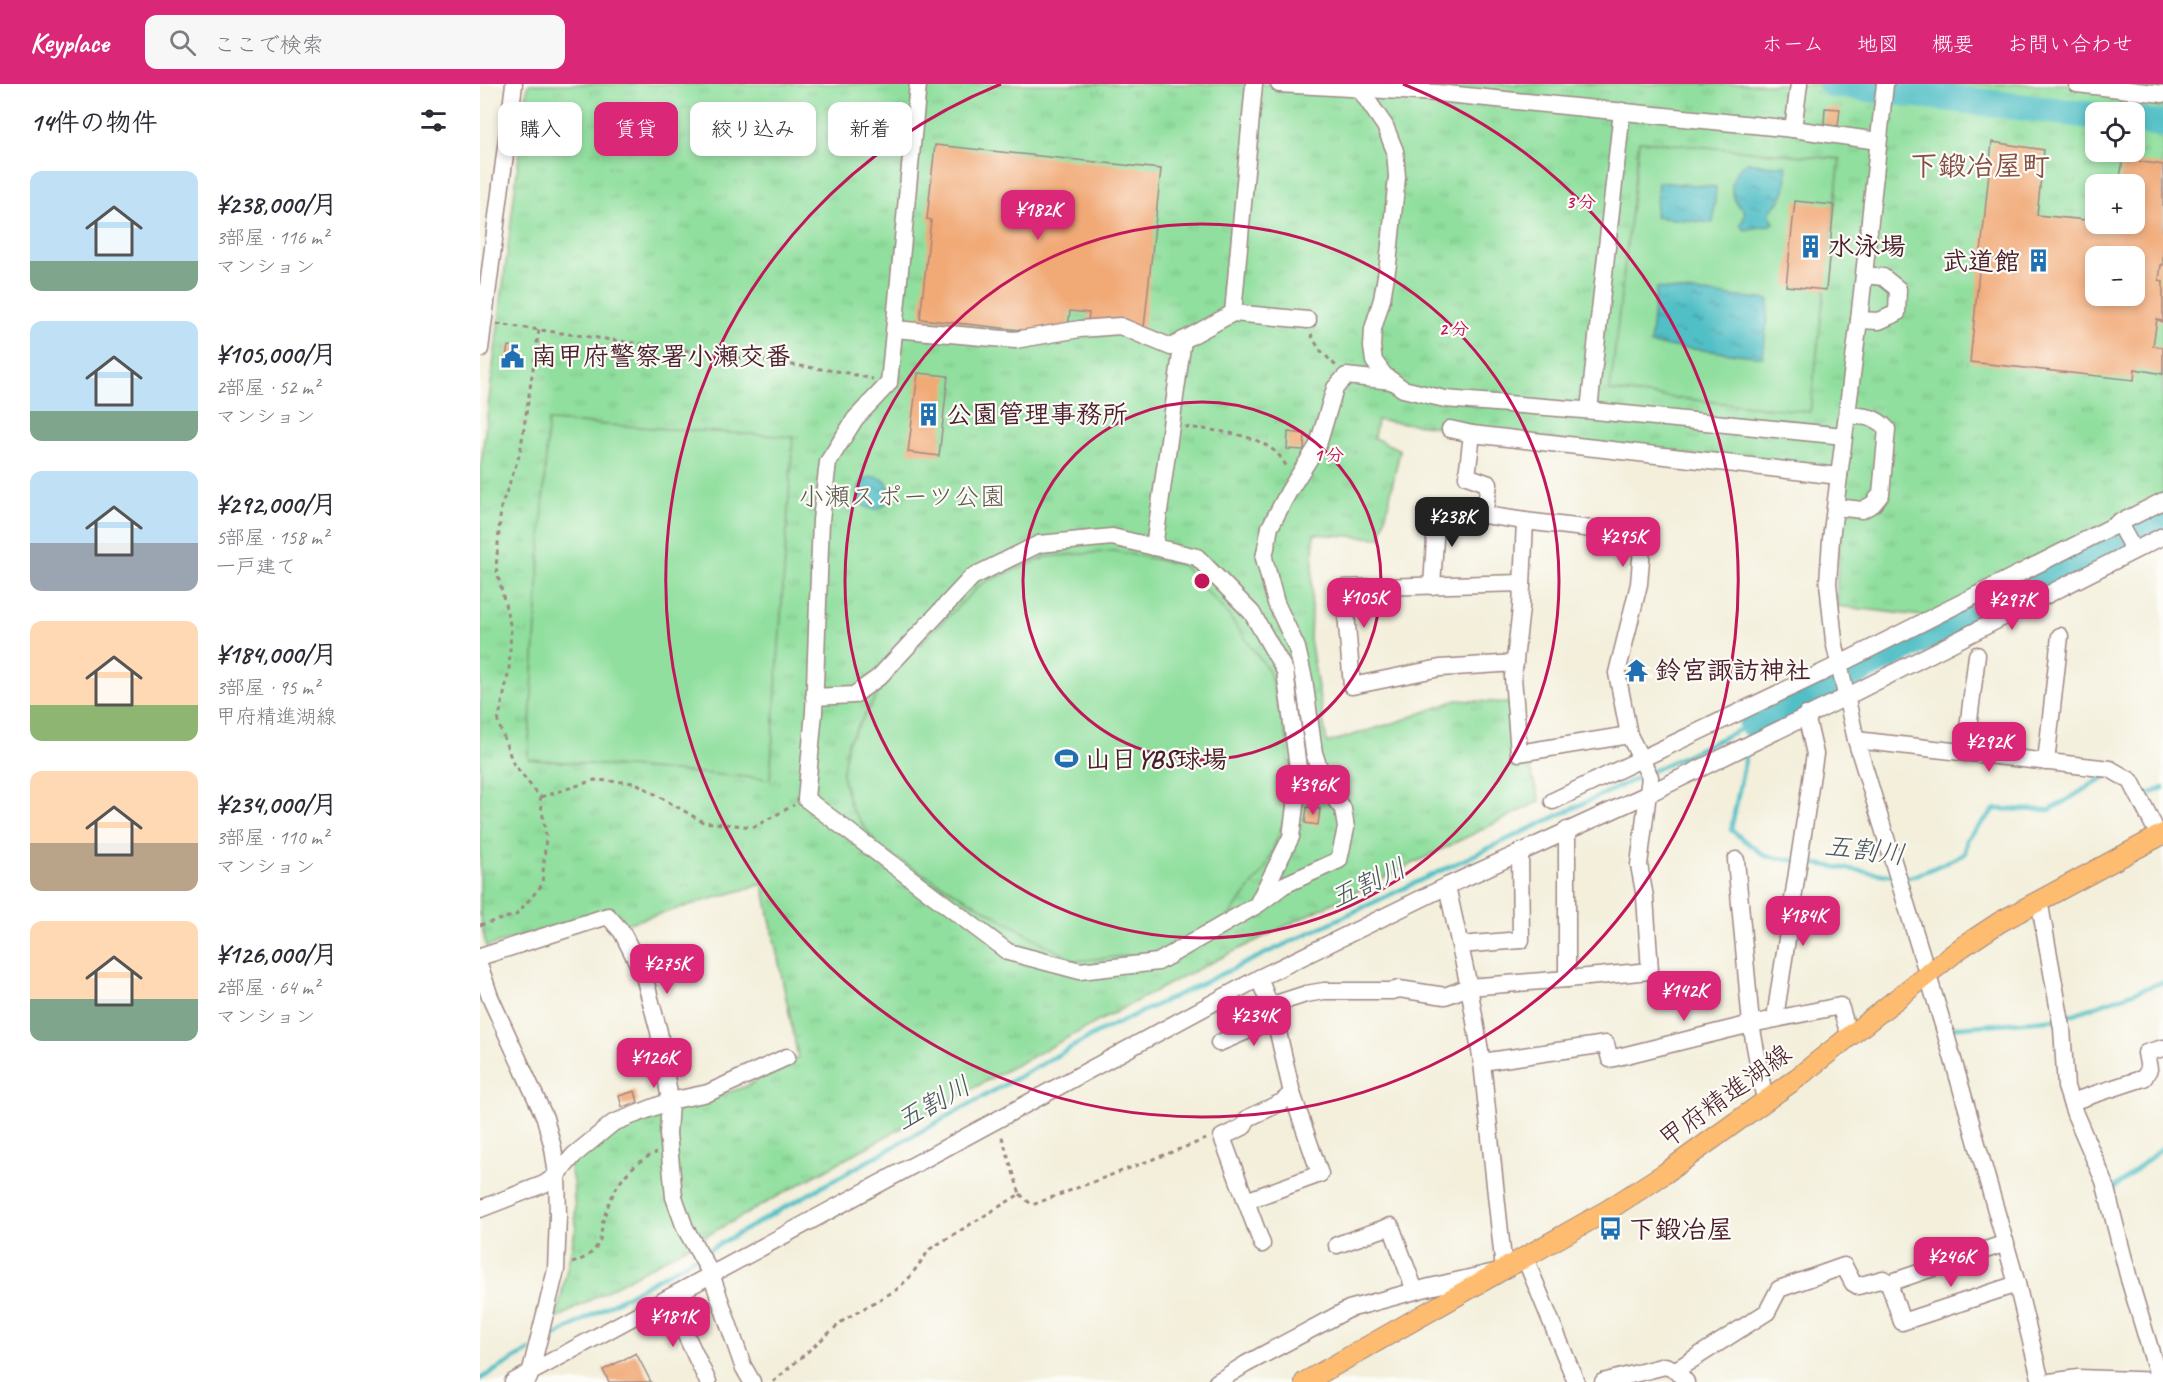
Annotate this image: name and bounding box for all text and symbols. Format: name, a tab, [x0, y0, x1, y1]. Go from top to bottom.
search box	[145, 15, 565, 69]
text: Keyplace	[30, 25, 109, 60]
icon: search	[166, 26, 199, 59]
text: ここで検索	[214, 31, 324, 59]
text: ホーム	[1762, 31, 1824, 57]
text: 地図	[1857, 31, 1899, 57]
text: 概要	[1932, 31, 1974, 57]
text: お問い合わせ	[2007, 31, 2133, 57]
chip: 購入	[498, 102, 582, 156]
chip: 賃貸	[594, 102, 678, 156]
chip: 絞り込み	[690, 102, 816, 156]
chip: 新着	[828, 102, 912, 156]
map controls	[2085, 102, 2145, 306]
button: locate	[2085, 102, 2145, 162]
icon: filters	[417, 104, 450, 137]
text: 14件の物件	[30, 106, 157, 139]
district label: 下鍛冶屋町	[1910, 148, 2050, 183]
button: +	[2085, 174, 2145, 234]
text: ¥238,000/月	[216, 188, 338, 221]
pin: ¥182K	[996, 190, 1080, 241]
text: 3 分	[1566, 191, 1596, 213]
icon: home	[78, 195, 150, 267]
text: ¥182K	[1015, 197, 1061, 222]
text: 3部屋 · 116 m²	[216, 225, 328, 250]
place label: 水泳場	[1828, 230, 1906, 263]
building icon: 水泳場	[1797, 233, 1823, 259]
place label: 武道館	[1942, 245, 2020, 278]
button: −	[2085, 246, 2145, 306]
building icon: 武道館	[2025, 248, 2051, 274]
text: マンション	[216, 254, 315, 279]
text: 2 分	[1439, 318, 1469, 340]
text: ¥105,000/月	[216, 338, 337, 371]
place label: 南甲府警察署小瀬交番	[531, 340, 791, 373]
public building icon: 南甲府警察署小瀬交番	[500, 343, 526, 369]
icon: home	[78, 345, 150, 417]
text: 2部屋 · 52 m²	[216, 375, 319, 400]
place label: 公園管理事務所	[946, 398, 1128, 431]
building icon: 公園管理事務所	[915, 401, 941, 427]
text: マンション	[216, 404, 315, 429]
text: 1 分	[1314, 444, 1344, 466]
park label: 小瀬スポーツ公園	[798, 480, 1006, 513]
text: ¥292,000/月	[216, 488, 337, 521]
icon: home	[78, 495, 150, 567]
pin: ¥238K	[1410, 497, 1494, 548]
text: ¥238K	[1429, 504, 1475, 529]
pin: ¥295K	[1581, 517, 1665, 568]
text: ¥295K	[1600, 524, 1646, 549]
text: 5部屋 · 158 m²	[216, 525, 328, 550]
text: 一戸建て	[216, 554, 296, 579]
centre of rings	[1192, 571, 1212, 591]
pin: ¥105K	[1322, 578, 1406, 629]
pin: ¥297K	[1970, 580, 2054, 631]
text: ¥105K	[1341, 585, 1387, 610]
text: ¥297K	[1989, 587, 2035, 612]
text: ¥184,000/月	[216, 638, 338, 671]
icon: home	[78, 645, 150, 717]
place label: 鈴宮諏訪神社	[1655, 654, 1811, 687]
temple icon: 鈴宮諏訪神社	[1624, 657, 1650, 683]
text: 3部屋 · 95 m²	[216, 675, 319, 700]
text: 甲府精進湖線	[216, 704, 336, 729]
pin: ¥292K	[1947, 722, 2031, 773]
text: ¥292K	[1966, 729, 2012, 754]
place label: 山日YBS球場	[1085, 743, 1228, 776]
sports icon: 山日YBS球場	[1054, 746, 1080, 772]
pin: ¥396K	[1271, 765, 1355, 816]
text: ¥396K	[1290, 772, 1336, 797]
text: ¥234,000/月	[216, 788, 338, 821]
icon: home	[78, 795, 150, 867]
text: 3部屋 · 110 m²	[216, 825, 328, 850]
water label: 五割川	[1823, 828, 1907, 872]
water label: 五割川	[1324, 850, 1412, 916]
text: マンション	[216, 854, 315, 879]
pin: ¥184K	[1761, 896, 1845, 947]
text: ¥184K	[1780, 903, 1826, 928]
text: ¥126,000/月	[216, 938, 338, 971]
pin: ¥275K	[625, 944, 709, 995]
icon: home	[78, 945, 150, 1017]
text: ¥275K	[644, 951, 690, 976]
pin: ¥142K	[1642, 971, 1726, 1022]
text: 2部屋 · 64 m²	[216, 975, 319, 1000]
text: ¥142K	[1661, 978, 1707, 1003]
pin: ¥234K	[1212, 996, 1296, 1047]
text: ¥234K	[1231, 1003, 1277, 1028]
text: マンション	[216, 1004, 315, 1029]
street label: 甲府精進湖線	[1652, 1037, 1798, 1155]
pin: ¥126K	[612, 1038, 696, 1089]
text: ¥126K	[631, 1045, 677, 1070]
water label: 五割川	[889, 1068, 977, 1138]
place label: 下鍛冶屋	[1629, 1213, 1733, 1246]
bus stop icon: 下鍛冶屋	[1598, 1216, 1624, 1242]
pin: ¥246K	[1909, 1237, 1993, 1288]
text: ¥246K	[1928, 1244, 1974, 1269]
pin: ¥181K	[631, 1297, 715, 1348]
text: ¥181K	[650, 1304, 696, 1329]

